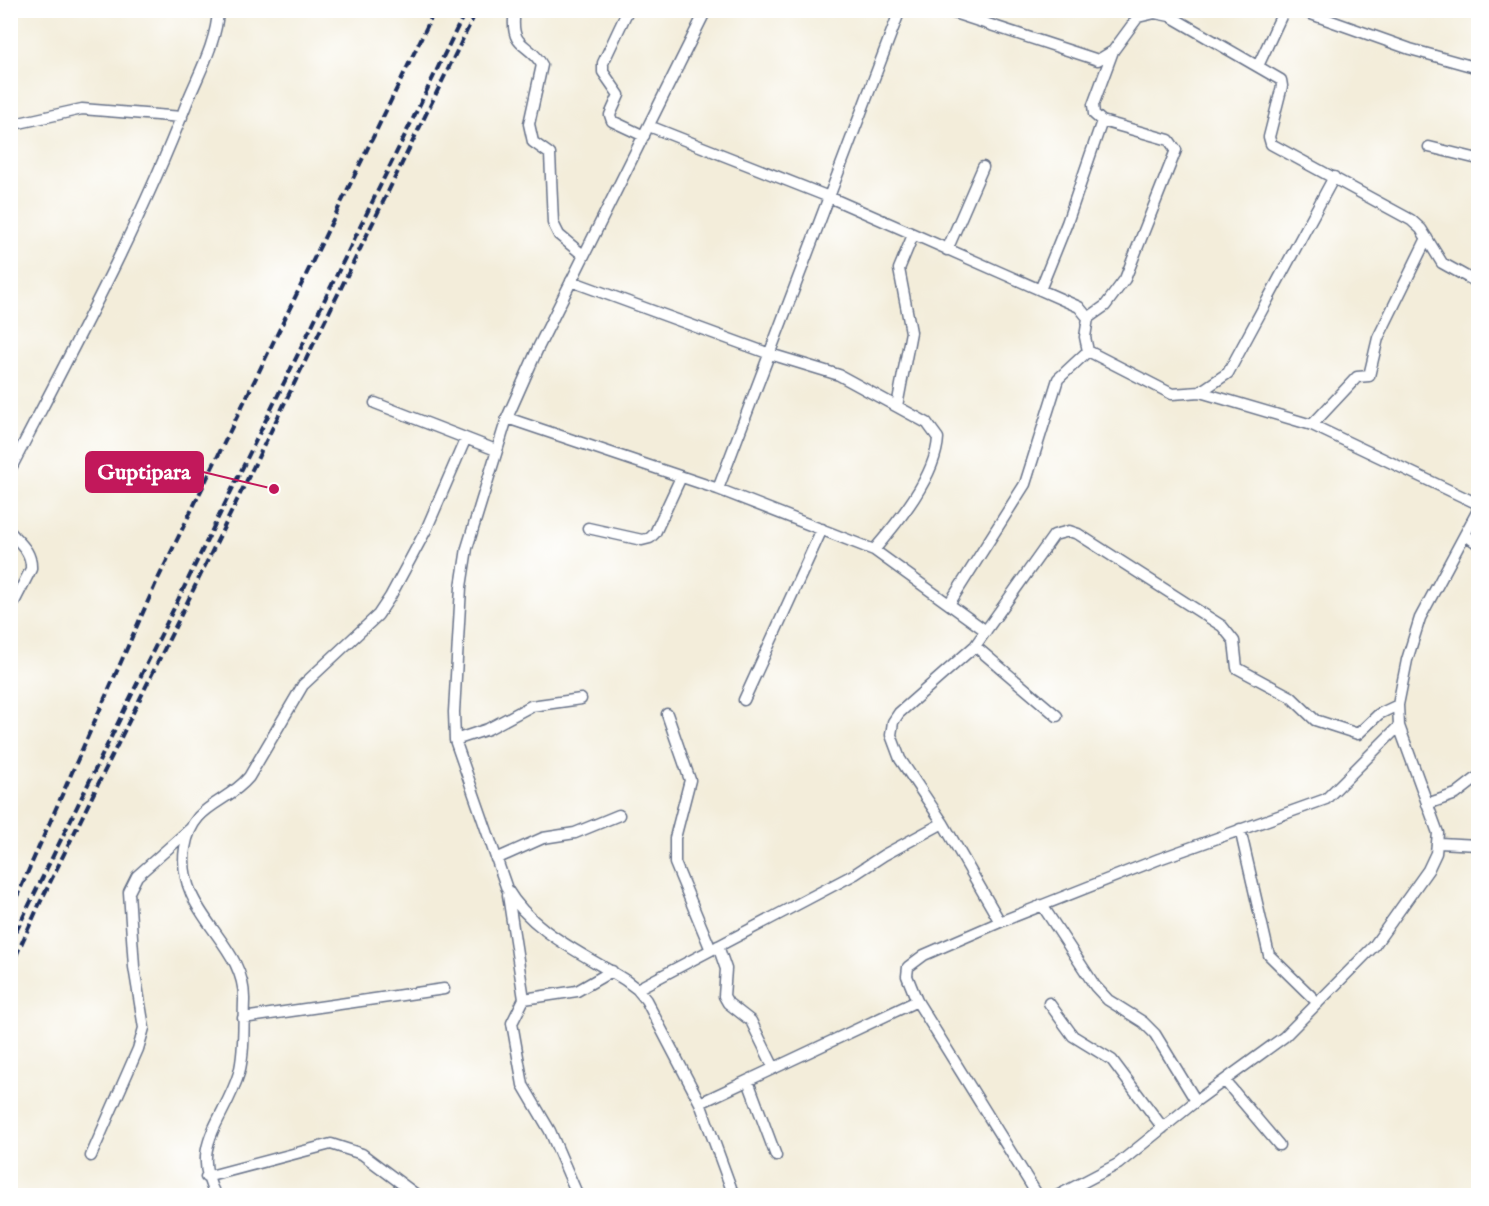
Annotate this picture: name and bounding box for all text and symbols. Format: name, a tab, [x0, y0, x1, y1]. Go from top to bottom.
callout: Guptipara	[86, 452, 203, 492]
text: Guptipara	[97, 459, 191, 487]

